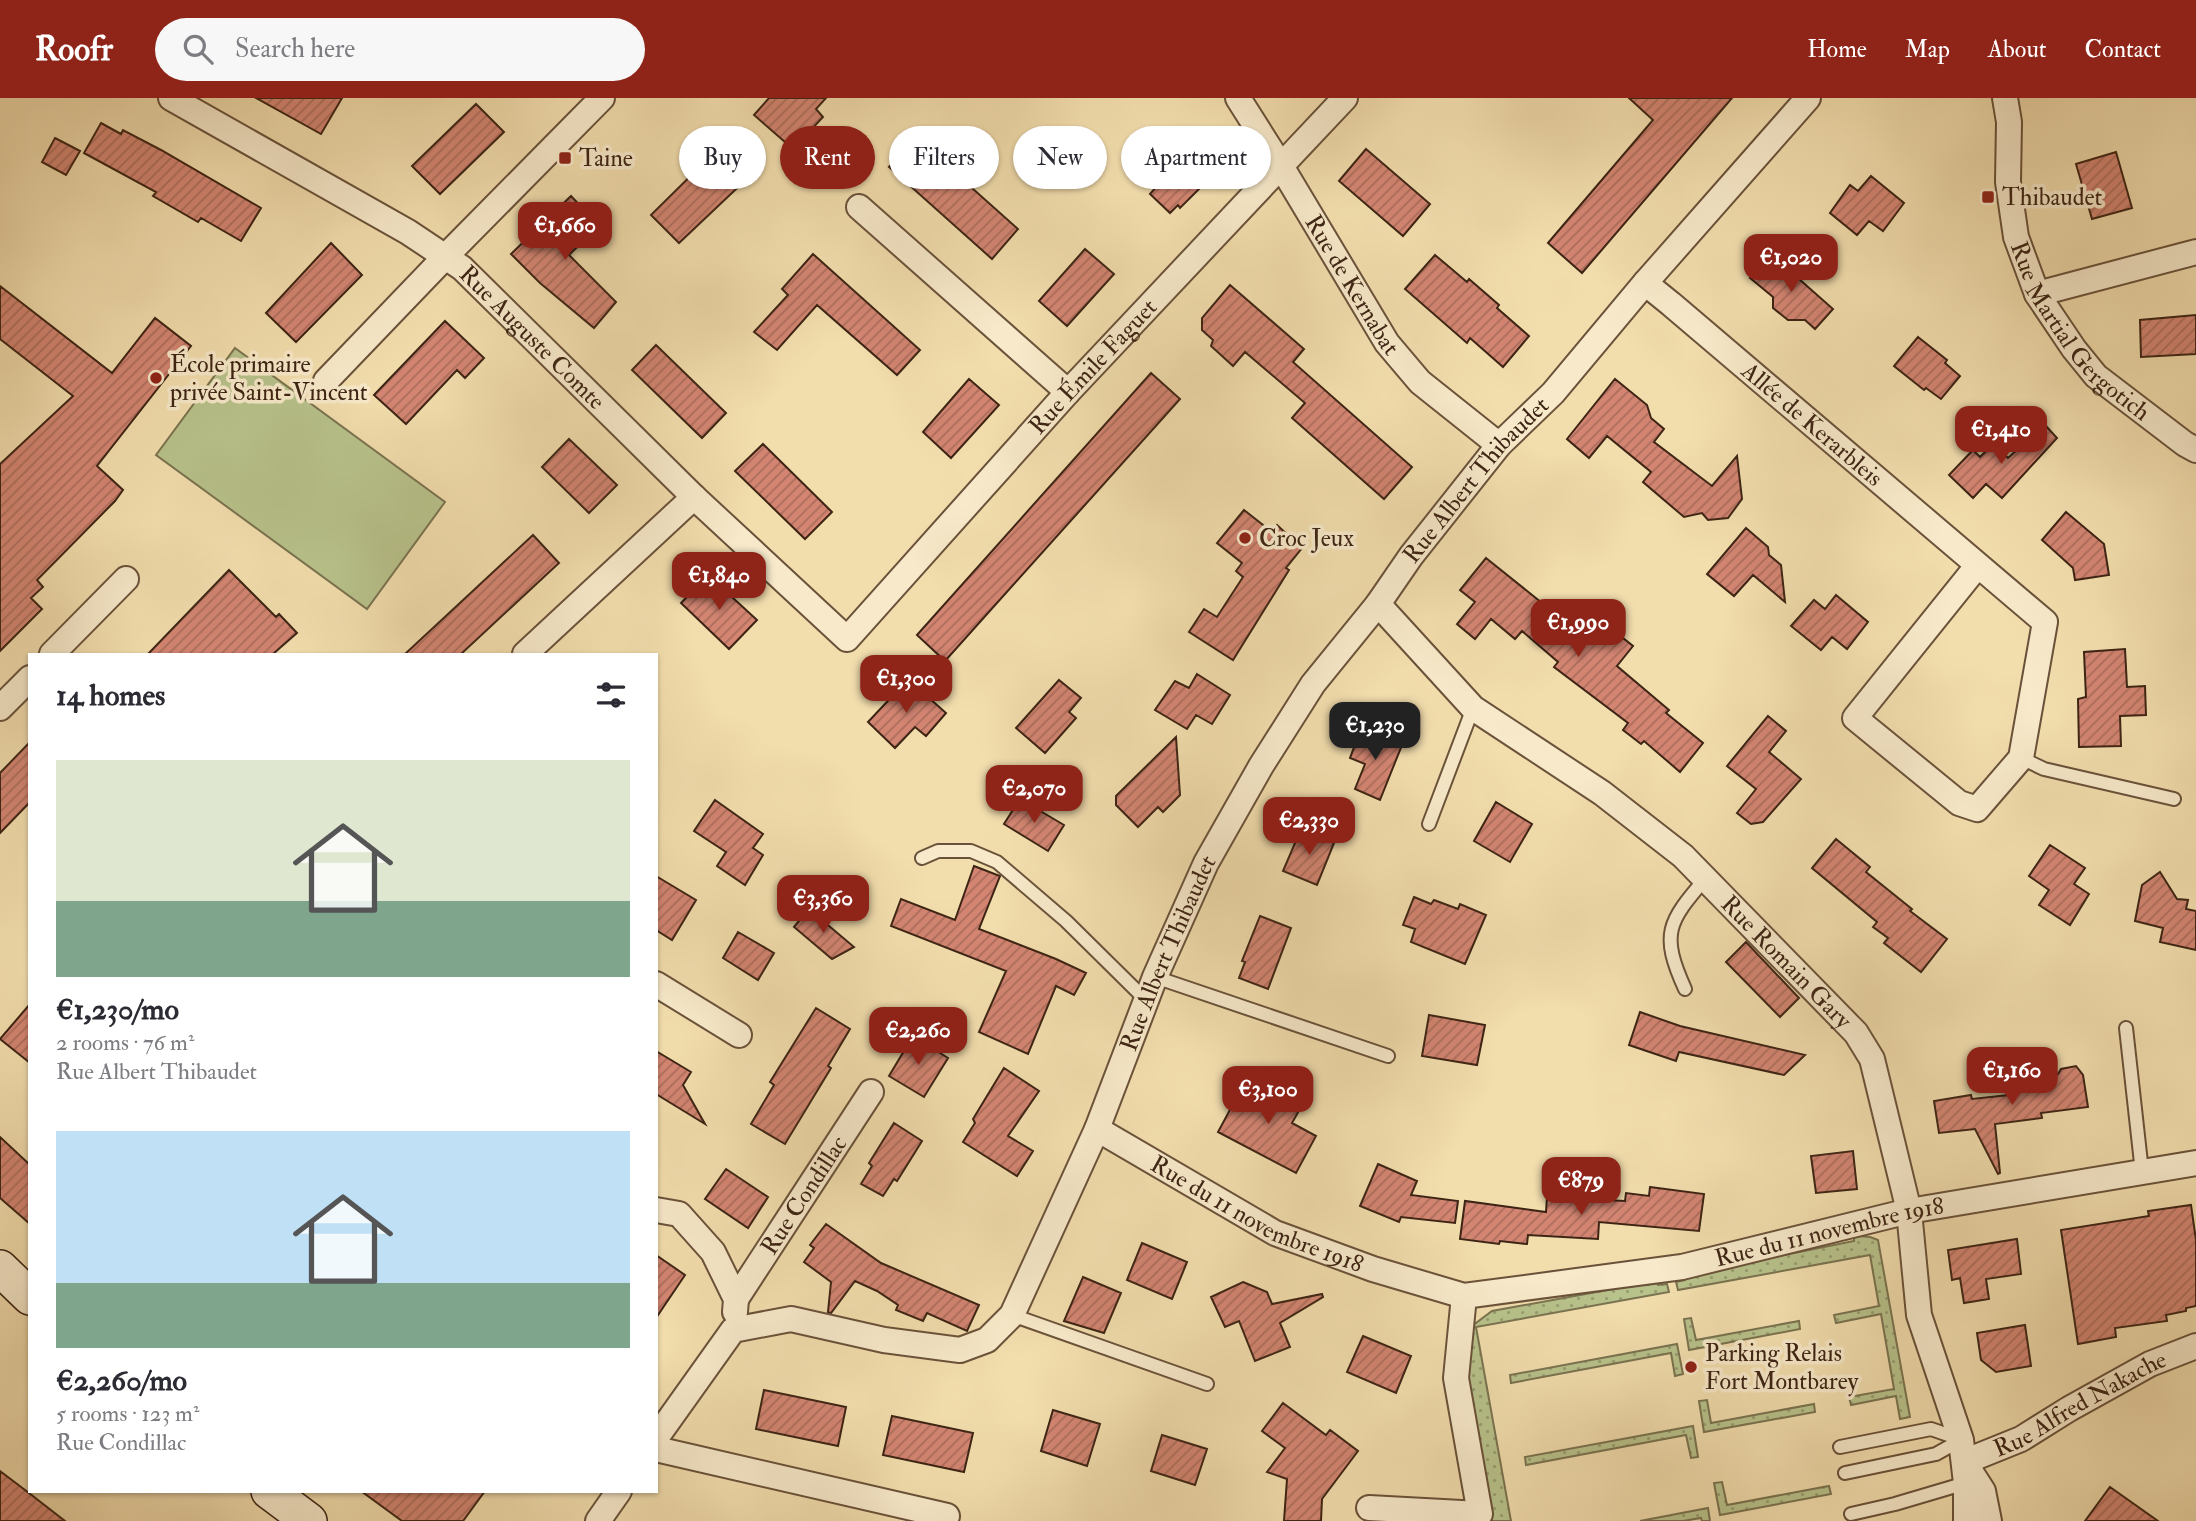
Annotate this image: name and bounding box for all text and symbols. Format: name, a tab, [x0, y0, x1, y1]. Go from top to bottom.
search box	[155, 18, 645, 81]
text: Roofr	[35, 29, 113, 70]
icon: search	[179, 30, 217, 68]
text: Search here	[235, 33, 355, 65]
text: Home	[1807, 34, 1867, 65]
text: Map	[1905, 34, 1950, 65]
text: About	[1988, 34, 2047, 65]
text: Contact	[2085, 34, 2161, 65]
chip: Buy	[679, 126, 766, 189]
chip: Rent	[780, 126, 875, 189]
chip: Filters	[889, 126, 999, 189]
chip: New	[1013, 126, 1107, 189]
chip: Apartment	[1121, 126, 1271, 189]
place label: Taine	[579, 143, 633, 174]
marker: Taine	[557, 150, 573, 166]
place label: Thibaudet	[2002, 182, 2103, 213]
marker: Thibaudet	[1980, 189, 1996, 205]
pin: €1,660	[508, 202, 622, 262]
street label: Rue de Kernabat	[1298, 209, 1406, 362]
text: €1,660	[534, 210, 596, 239]
pin: €1,020	[1734, 234, 1848, 294]
street label: Rue Martial Gergotich	[2003, 237, 2157, 428]
text: €1,020	[1760, 242, 1822, 271]
street label: Rue Auguste Comte	[453, 259, 612, 416]
street label: Rue Émile Faguet	[1022, 292, 1164, 441]
place label: École primaire privée Saint-Vincent	[169, 348, 368, 408]
street label: Allée de Kerarbleis	[1734, 355, 1890, 493]
marker: École primaire privée Saint-Vincent	[148, 370, 164, 386]
street label: Rue Albert Thibaudet	[1396, 390, 1556, 569]
pin: €1,410	[1944, 406, 2058, 466]
text: €1,410	[1971, 414, 2031, 443]
place label: Croc Jeux	[1259, 523, 1354, 554]
marker: Croc Jeux	[1237, 530, 1253, 546]
pin: €1,840	[662, 552, 776, 612]
text: €1,840	[688, 560, 750, 589]
pin: €1,990	[1521, 600, 1635, 659]
text: €1,990	[1547, 607, 1609, 636]
pin: €1,300	[849, 656, 963, 715]
text: €1,300	[876, 663, 936, 692]
icon: filters	[592, 676, 630, 714]
text: 14 homes	[56, 677, 165, 714]
pin: €1,230	[1318, 702, 1432, 762]
text: €1,230	[1345, 710, 1405, 739]
pin: €2,070	[977, 766, 1091, 825]
text: €2,070	[1002, 773, 1066, 802]
pin: €2,330	[1252, 798, 1366, 857]
icon: home	[280, 805, 406, 931]
text: €2,330	[1279, 805, 1339, 834]
street label: Rue Albert Thibaudet	[1113, 849, 1223, 1055]
pin: €3,360	[766, 876, 880, 935]
text: €3,360	[793, 883, 853, 912]
street label: Rue Romain Gary	[1714, 889, 1859, 1036]
text: €1,230/mo	[56, 991, 179, 1028]
pin: €2,260	[861, 1007, 975, 1067]
text: €2,260	[885, 1015, 951, 1044]
text: 2 rooms · 76 m²	[56, 1028, 194, 1057]
pin: €1,160	[1955, 1048, 2069, 1107]
text: €1,160	[1983, 1055, 2041, 1084]
text: Rue Albert Thibaudet	[56, 1057, 257, 1086]
pin: €3,100	[1211, 1066, 1325, 1126]
text: €3,100	[1238, 1074, 1298, 1103]
street label: Rue Condillac	[754, 1129, 854, 1261]
street label: Rue du 11 novembre 1918	[1145, 1148, 1368, 1280]
pin: €879	[1540, 1158, 1622, 1217]
text: €879	[1558, 1165, 1604, 1194]
icon: home	[280, 1176, 406, 1302]
street label: Rue du 11 novembre 1918	[1712, 1190, 1946, 1274]
place label: Parking Relais Fort Montbarey	[1705, 1338, 1859, 1397]
street label: Rue Alfred Nakache	[1989, 1344, 2171, 1464]
marker: Parking Relais Fort Montbarey	[1683, 1359, 1699, 1375]
text: €2,260/mo	[56, 1362, 187, 1399]
text: 5 rooms · 123 m²	[56, 1399, 199, 1428]
text: Rue Condillac	[56, 1428, 186, 1457]

